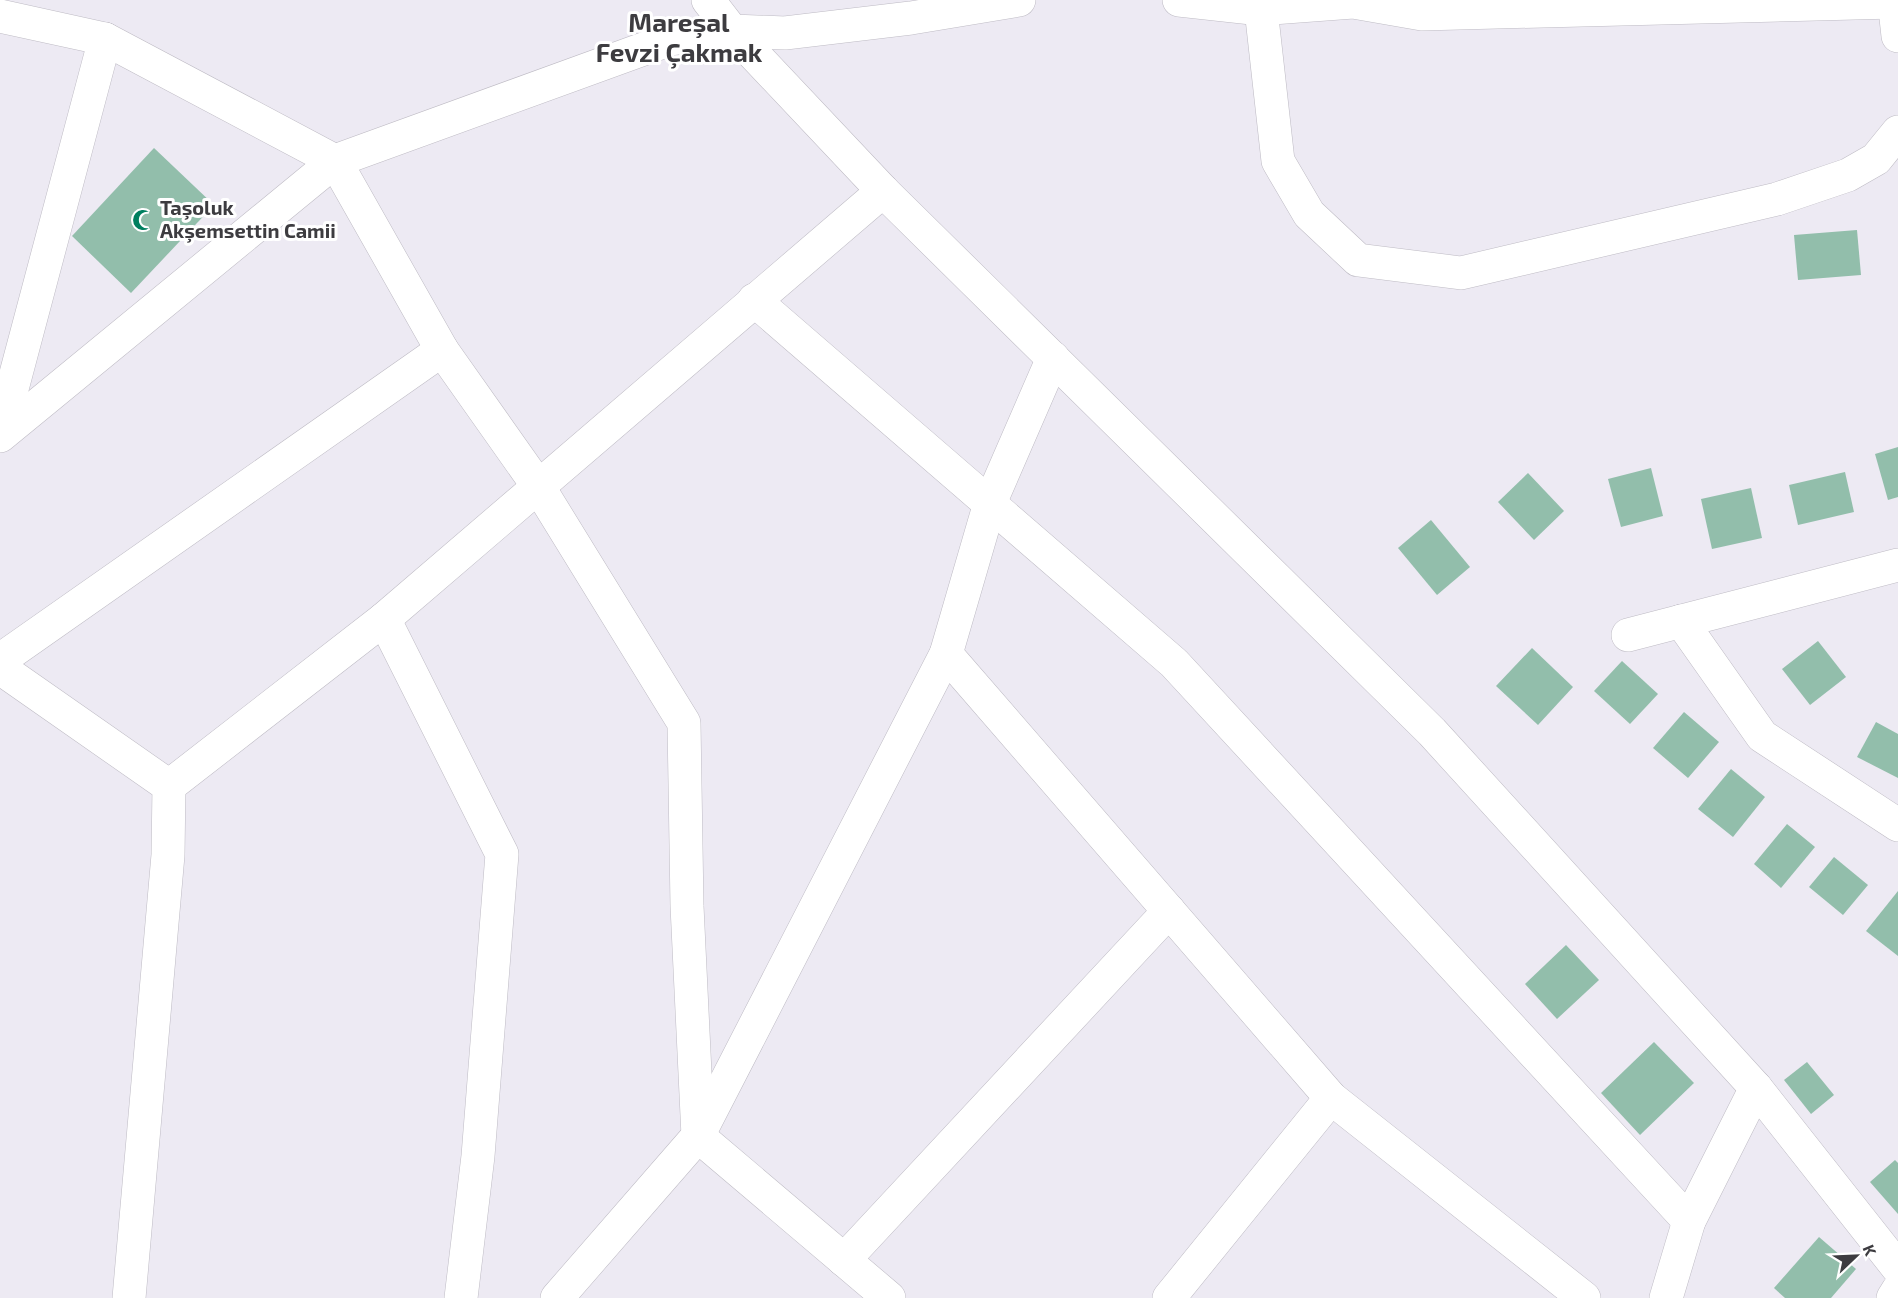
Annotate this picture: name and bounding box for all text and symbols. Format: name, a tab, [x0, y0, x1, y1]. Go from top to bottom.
district label: Mareşal Fevzi Çakmak	[596, 6, 763, 69]
place label: Taşoluk Akşemsettin Camii	[160, 195, 336, 243]
mosque icon: Taşoluk Akşemsettin Camii	[131, 208, 155, 232]
north arrow	[1826, 1226, 1886, 1286]
text: K	[1860, 1242, 1881, 1259]

